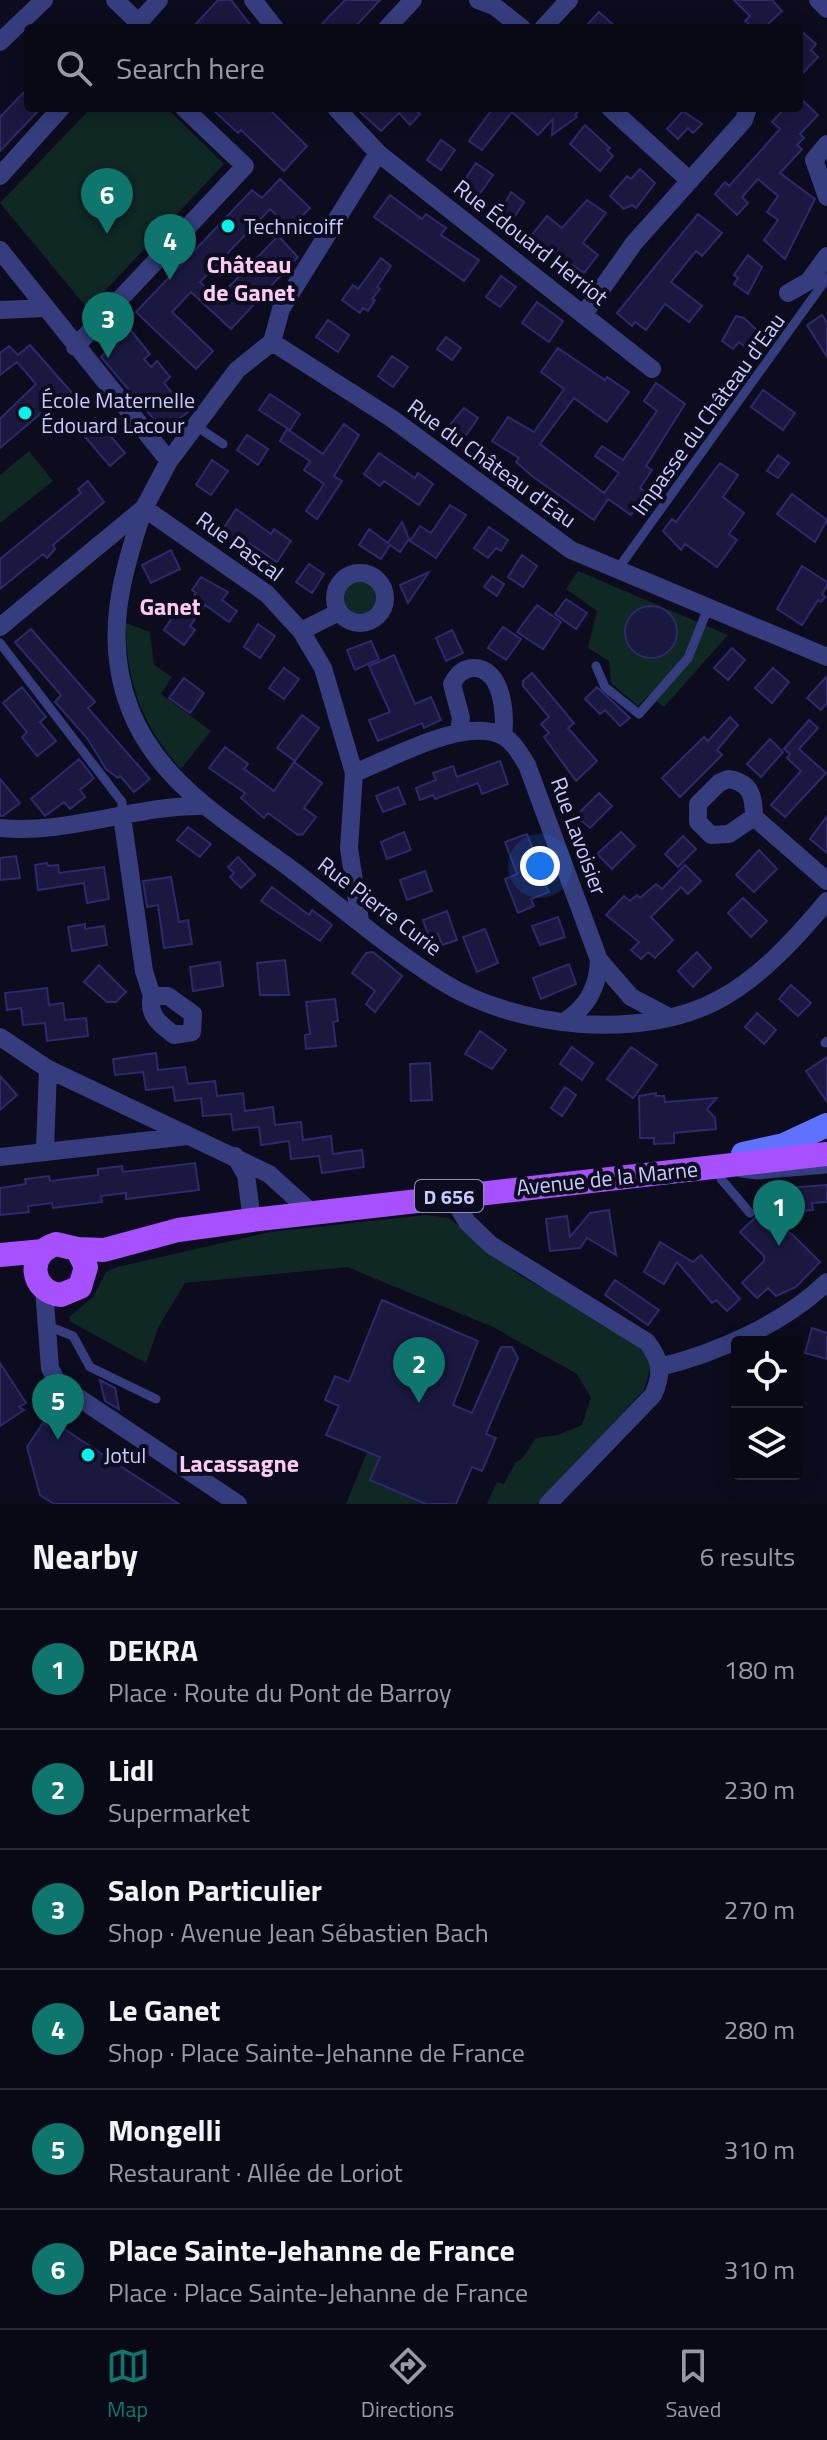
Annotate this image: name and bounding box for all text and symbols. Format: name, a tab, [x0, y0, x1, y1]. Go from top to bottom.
search box	[24, 24, 803, 112]
text: Search here	[116, 45, 265, 91]
icon: search	[52, 46, 96, 90]
pin: 6	[81, 168, 133, 234]
street label: Rue Édouard Herriot	[446, 171, 616, 313]
place label: Technicoiff	[244, 209, 344, 243]
pin: 4	[144, 214, 196, 280]
marker: Technicoiff	[219, 217, 237, 235]
district label: Château de Ganet	[203, 246, 295, 310]
pin: 3	[82, 292, 134, 358]
street label: Impasse du Château d'Eau	[623, 306, 793, 522]
place label: École Maternelle Édouard Lacour	[41, 383, 195, 442]
street label: Rue du Château d'Eau	[400, 390, 584, 536]
marker: École Maternelle Édouard Lacour	[16, 404, 34, 422]
street label: Rue Pascal	[189, 503, 291, 589]
district label: Ganet	[139, 588, 201, 624]
street label: Rue Lavoisier	[542, 772, 616, 900]
your location	[520, 846, 560, 886]
street label: Rue Pierre Curie	[311, 848, 449, 964]
street label: Avenue de la Marne	[515, 1152, 699, 1204]
road number: D 656	[415, 1180, 483, 1212]
pin: 1	[753, 1180, 805, 1246]
map controls	[731, 1336, 803, 1480]
button: locate	[731, 1336, 803, 1408]
pin: 2	[393, 1337, 445, 1403]
pin: 5	[32, 1374, 84, 1440]
button: layers	[731, 1408, 803, 1480]
place label: Jotul	[104, 1438, 146, 1472]
district label: Lacassagne	[179, 1445, 299, 1481]
marker: Jotul	[79, 1446, 97, 1464]
text: Nearby	[32, 1530, 138, 1582]
text: 6 results	[700, 1537, 795, 1576]
text: DEKRA	[108, 1627, 198, 1673]
text: 1	[51, 1650, 65, 1689]
text: 180 m	[724, 1650, 795, 1689]
text: Place · Route du Pont de Barroy	[108, 1673, 452, 1712]
text: Lidl	[108, 1747, 154, 1793]
text: 2	[51, 1770, 65, 1809]
text: 230 m	[724, 1770, 795, 1809]
text: Supermarket	[108, 1793, 250, 1832]
text: Salon Particulier	[108, 1867, 322, 1913]
text: 3	[51, 1890, 65, 1929]
text: 270 m	[724, 1890, 795, 1929]
text: Shop · Avenue Jean Sébastien Bach	[108, 1913, 489, 1952]
text: Le Ganet	[108, 1987, 221, 2033]
text: 4	[51, 2010, 65, 2049]
text: 280 m	[724, 2010, 795, 2049]
text: Shop · Place Sainte-Jehanne de France	[108, 2033, 525, 2072]
text: Mongelli	[108, 2107, 221, 2153]
text: 5	[51, 2130, 65, 2169]
text: 310 m	[724, 2130, 795, 2169]
text: Restaurant · Allée de Loriot	[108, 2153, 403, 2192]
text: Place Sainte-Jehanne de France	[108, 2227, 515, 2273]
text: 6	[51, 2250, 65, 2289]
text: 310 m	[724, 2250, 795, 2289]
text: Place · Place Sainte-Jehanne de France	[108, 2273, 528, 2312]
tab: Map	[106, 2344, 150, 2426]
tab: Directions	[361, 2344, 454, 2426]
tab: Saved	[665, 2344, 721, 2426]

